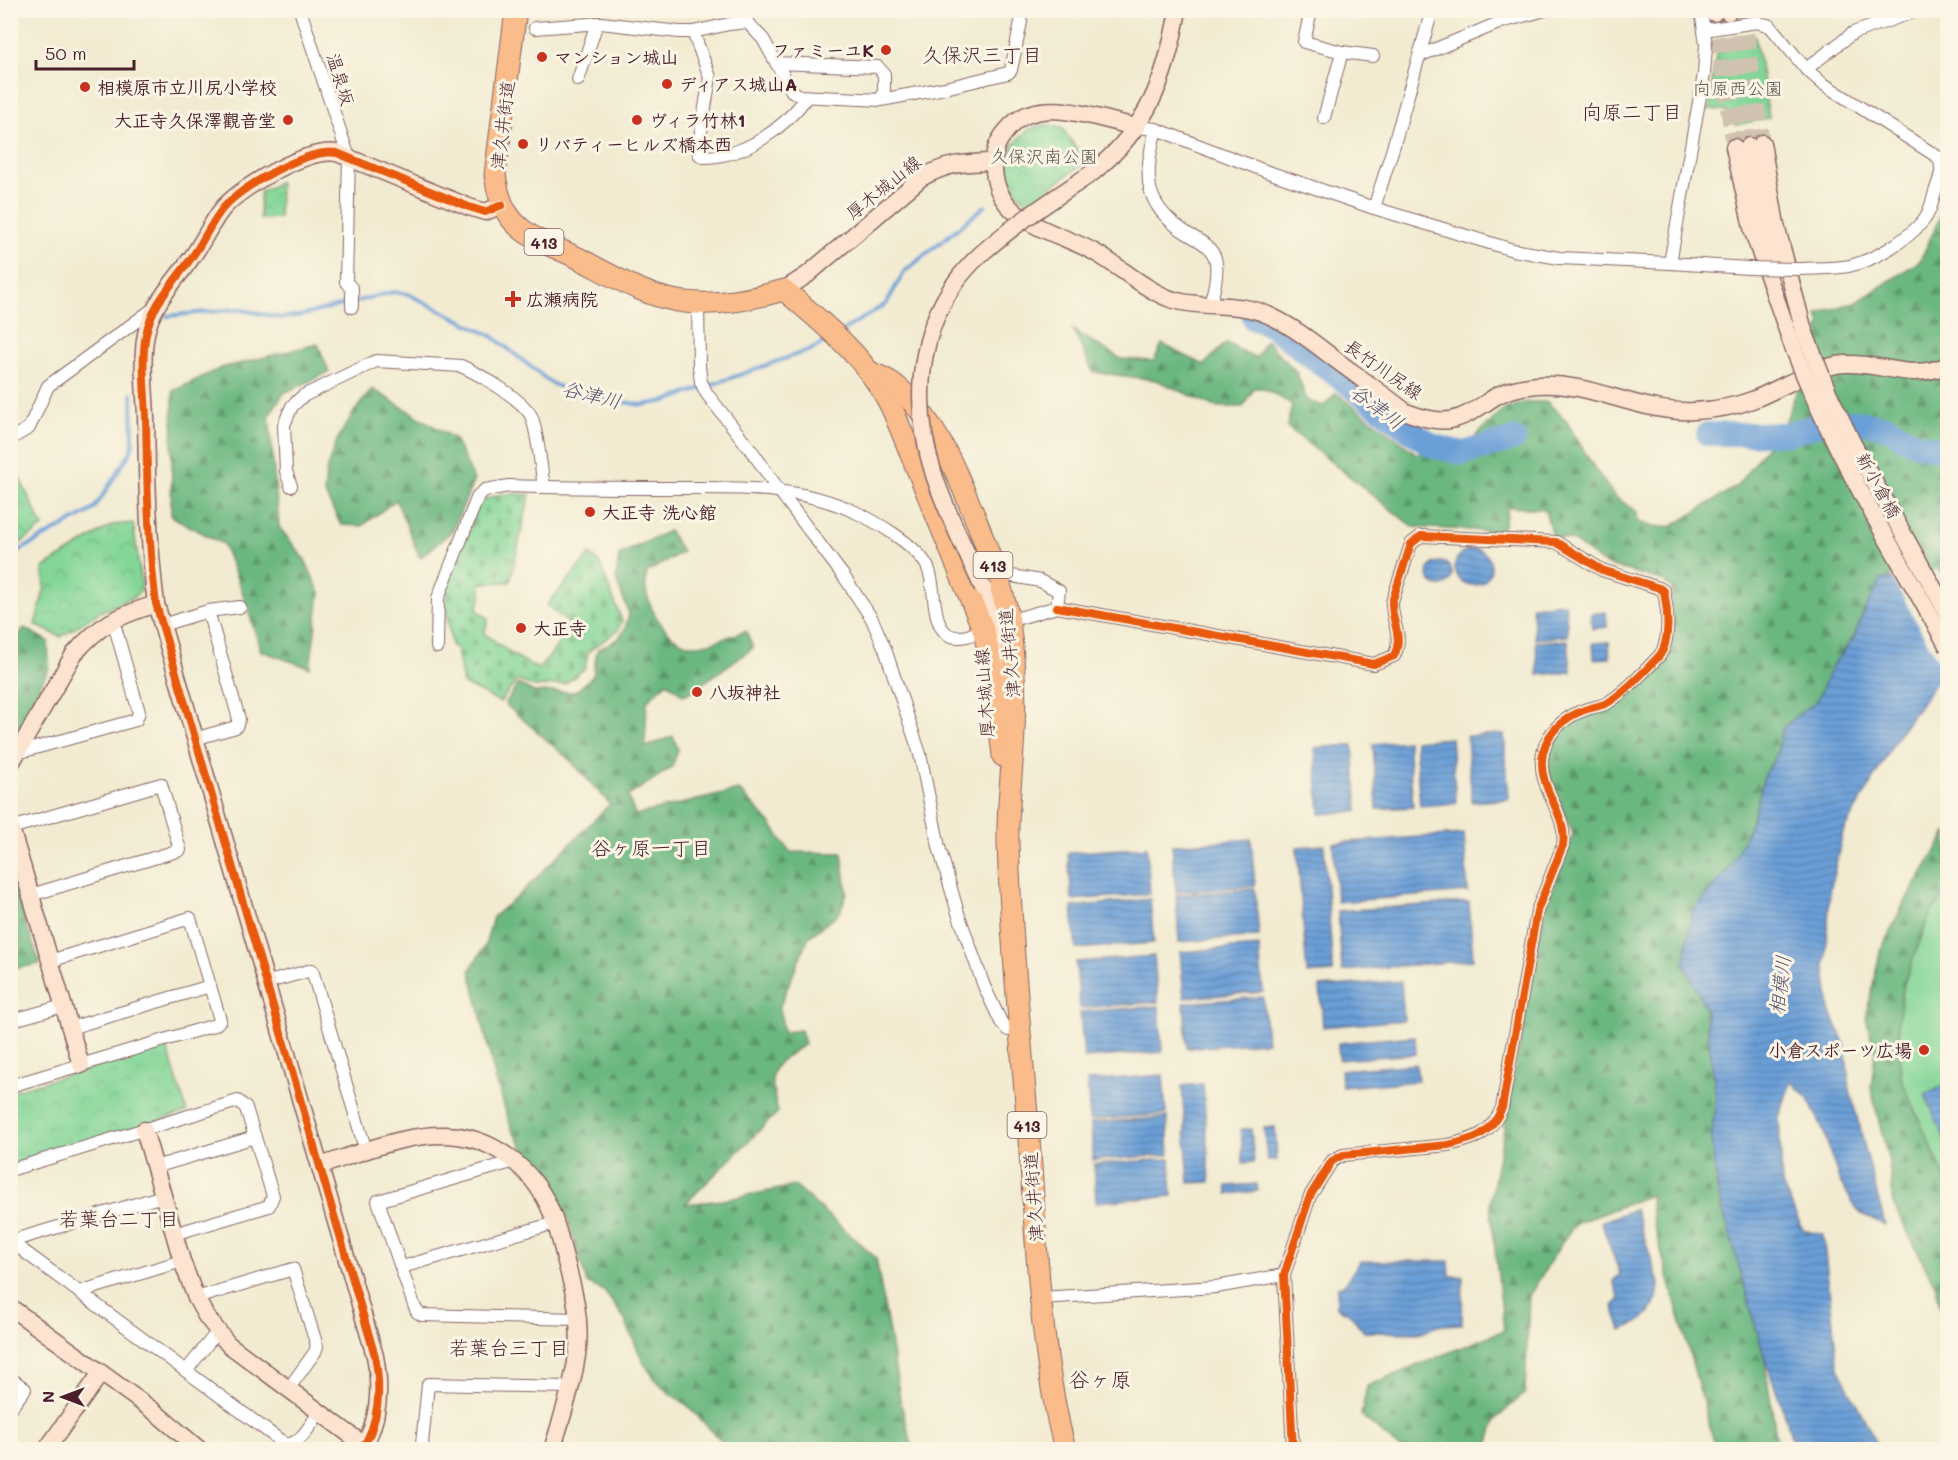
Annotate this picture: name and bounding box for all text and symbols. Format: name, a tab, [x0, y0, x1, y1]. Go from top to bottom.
scale bar	[36, 33, 134, 71]
place label: ファミーユK	[772, 38, 874, 62]
text: 50 m	[45, 41, 87, 65]
district label: 久保沢三丁目	[922, 41, 1042, 67]
marker: ファミーユK	[879, 43, 893, 57]
place label: マンション城山	[554, 45, 679, 69]
street label: 温泉坂	[322, 50, 360, 108]
marker: マンション城山	[535, 50, 549, 64]
place label: ディアス城山A	[679, 72, 797, 96]
place label: 相模原市立川尻小学校	[97, 75, 277, 99]
park label: 向原西公園	[1693, 76, 1783, 100]
marker: ディアス城山A	[660, 77, 674, 91]
street label: 津久井街道	[485, 79, 519, 171]
marker: 相模原市立川尻小学校	[78, 80, 92, 94]
district label: 向原二丁目	[1582, 98, 1682, 124]
place label: 大正寺久保澤觀音堂	[114, 108, 276, 132]
place label: ヴィラ竹林1	[649, 108, 745, 132]
marker: 大正寺久保澤觀音堂	[281, 113, 295, 127]
marker: ヴィラ竹林1	[630, 113, 644, 127]
place label: リバティーヒルズ橋本西	[535, 132, 732, 156]
marker: リバティーヒルズ橋本西	[516, 137, 530, 151]
park label: 久保沢南公園	[990, 144, 1098, 168]
street label: 厚木城山線	[840, 149, 926, 225]
road number: 413	[524, 229, 564, 255]
place label: 広瀬病院	[526, 287, 598, 311]
marker: 広瀬病院	[504, 290, 522, 308]
street label: 長竹川尻線	[1340, 333, 1428, 405]
water label: 谷津川	[560, 374, 624, 414]
water label: 谷津川	[1346, 378, 1410, 434]
street label: 新小倉橋	[1851, 448, 1907, 522]
place label: 大正寺 洗心館	[602, 500, 716, 524]
marker: 大正寺 洗心館	[583, 505, 597, 519]
road number: 413	[974, 552, 1012, 578]
street label: 津久井街道	[993, 607, 1025, 699]
place label: 大正寺	[533, 616, 587, 640]
marker: 大正寺	[514, 621, 528, 635]
street label: 厚木城山線	[969, 647, 999, 739]
place label: 八坂神社	[709, 680, 781, 704]
marker: 八坂神社	[690, 685, 704, 699]
district label: 谷ヶ原一丁目	[591, 834, 711, 860]
water label: 相模川	[1762, 954, 1796, 1016]
place label: 小倉スポーツ広場	[1768, 1038, 1912, 1062]
marker: 小倉スポーツ広場	[1917, 1043, 1931, 1057]
road number: 413	[1008, 1112, 1046, 1138]
street label: 津久井街道	[1018, 1151, 1048, 1243]
district label: 若葉台二丁目	[59, 1205, 179, 1231]
district label: 若葉台三丁目	[449, 1334, 569, 1360]
district label: 谷ヶ原	[1069, 1365, 1132, 1392]
north arrow	[33, 1367, 93, 1427]
text: N	[37, 1391, 58, 1403]

